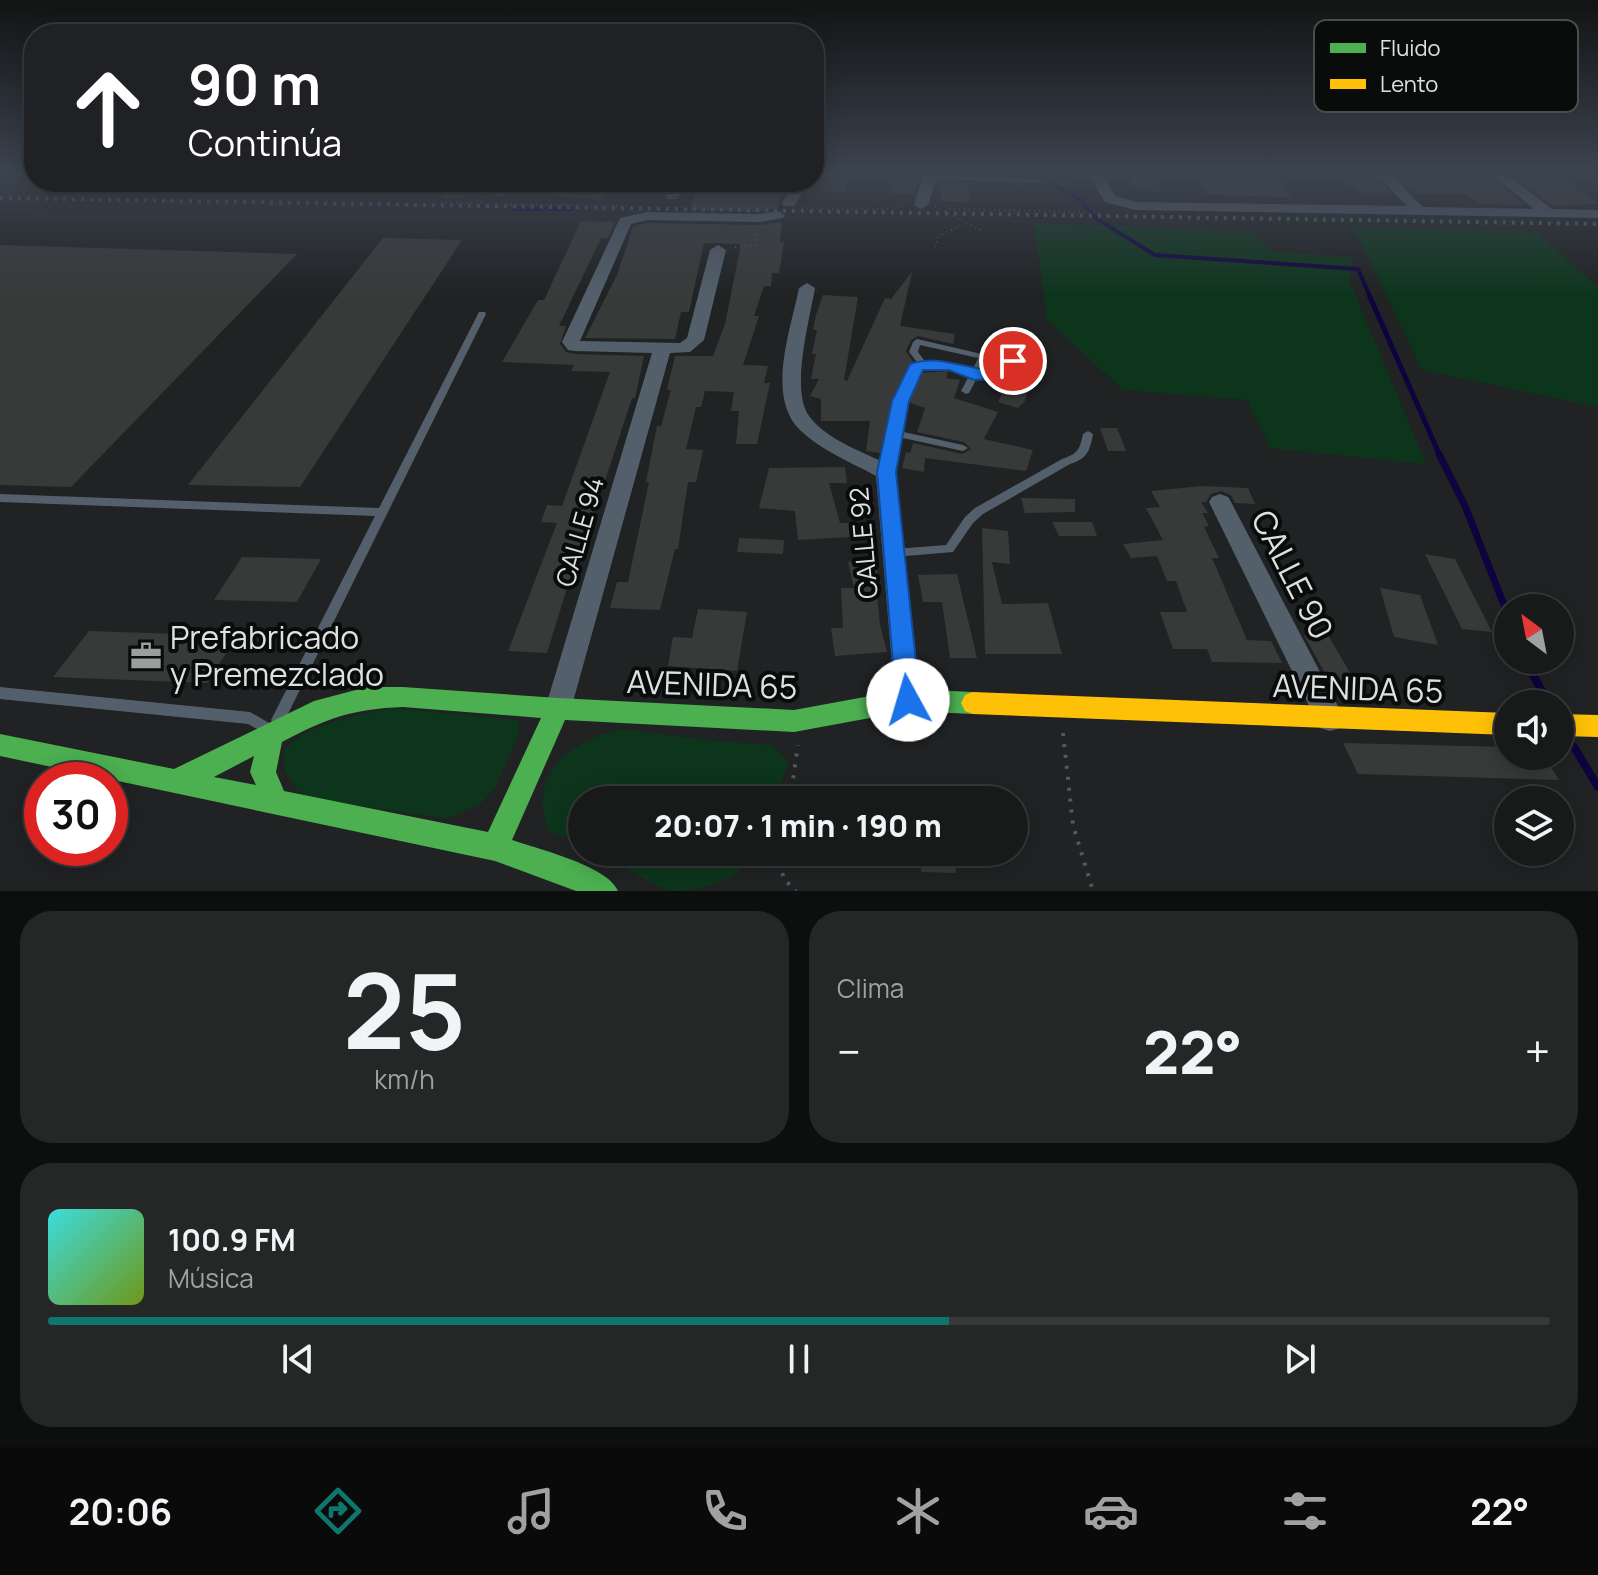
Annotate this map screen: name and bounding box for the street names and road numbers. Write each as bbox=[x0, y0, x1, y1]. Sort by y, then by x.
street label: CALLE 94 bbox=[546, 473, 612, 591]
street label: CALLE 92 bbox=[840, 486, 886, 600]
street label: CALLE 90 bbox=[1242, 503, 1344, 647]
street label: AVENIDA 65 bbox=[626, 659, 798, 709]
street label: AVENIDA 65 bbox=[1272, 663, 1444, 713]

